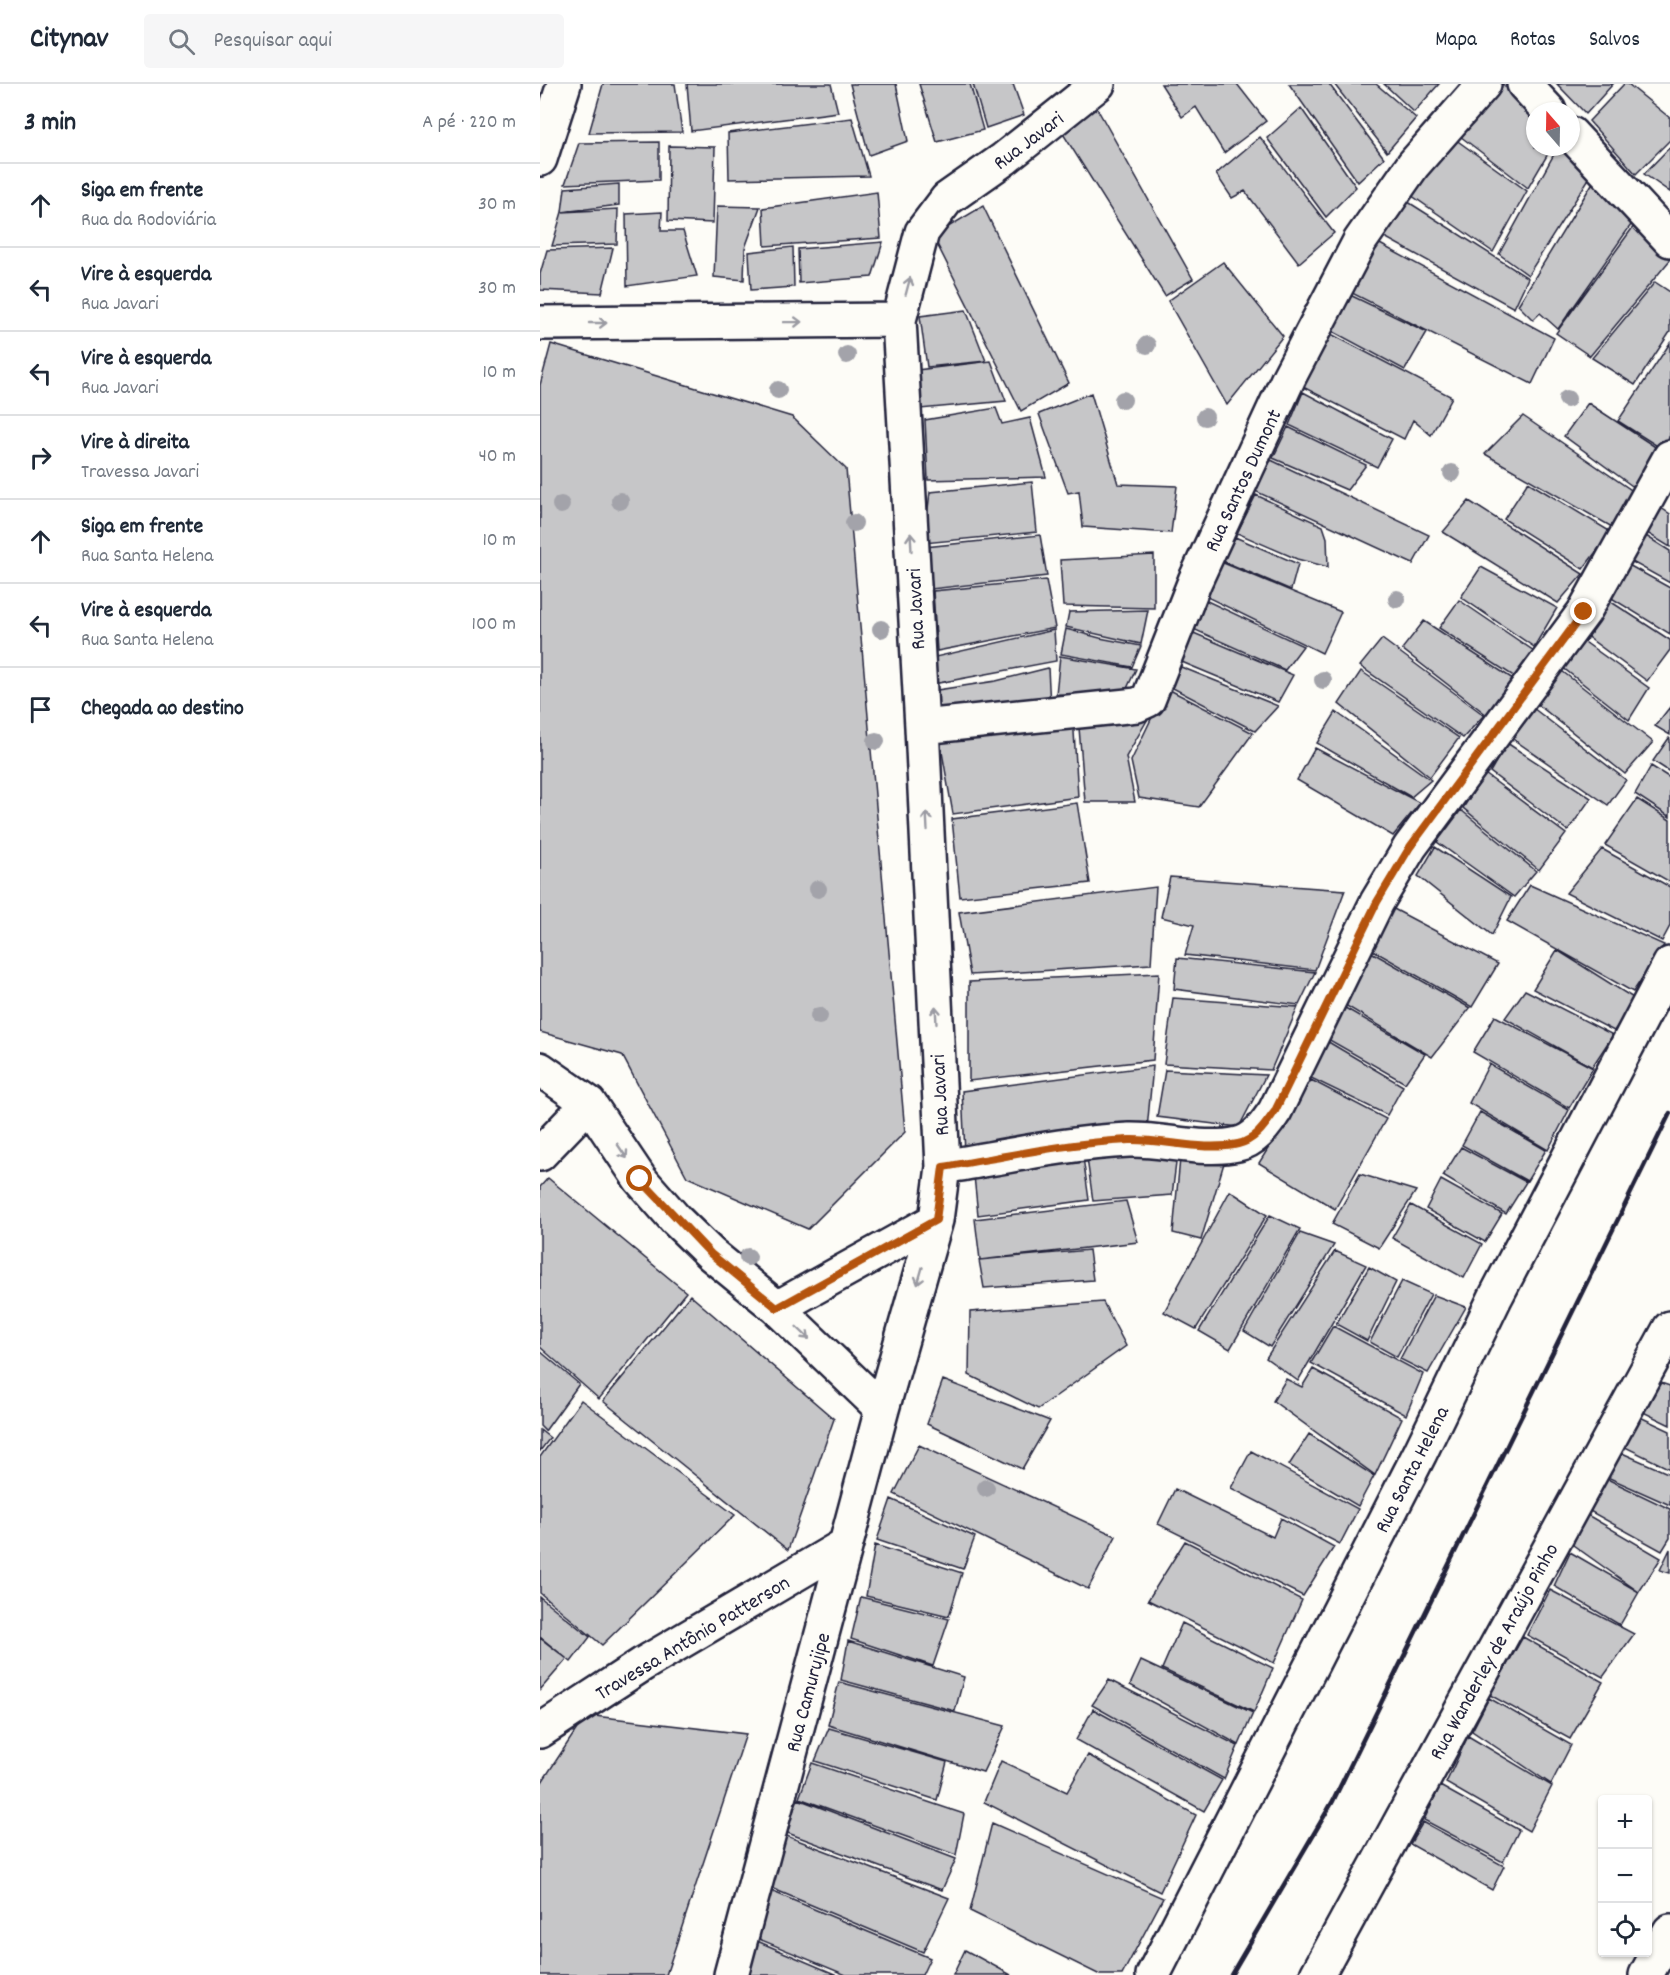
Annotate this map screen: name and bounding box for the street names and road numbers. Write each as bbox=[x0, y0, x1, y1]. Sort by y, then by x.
street label: Rua Javari bbox=[988, 106, 1072, 179]
street label: Rua Santos Dumont bbox=[1198, 405, 1291, 558]
street label: Rua Javari bbox=[901, 567, 935, 650]
street label: Rua Javari bbox=[925, 1053, 959, 1136]
street label: Rua Santa Helena bbox=[1369, 1401, 1459, 1539]
street label: Rua Wanderley de Araújo Pinho bbox=[1423, 1539, 1568, 1766]
street label: Travessa Antônio Patterson bbox=[591, 1570, 796, 1710]
street label: Rua Camurujipe bbox=[780, 1630, 840, 1756]

